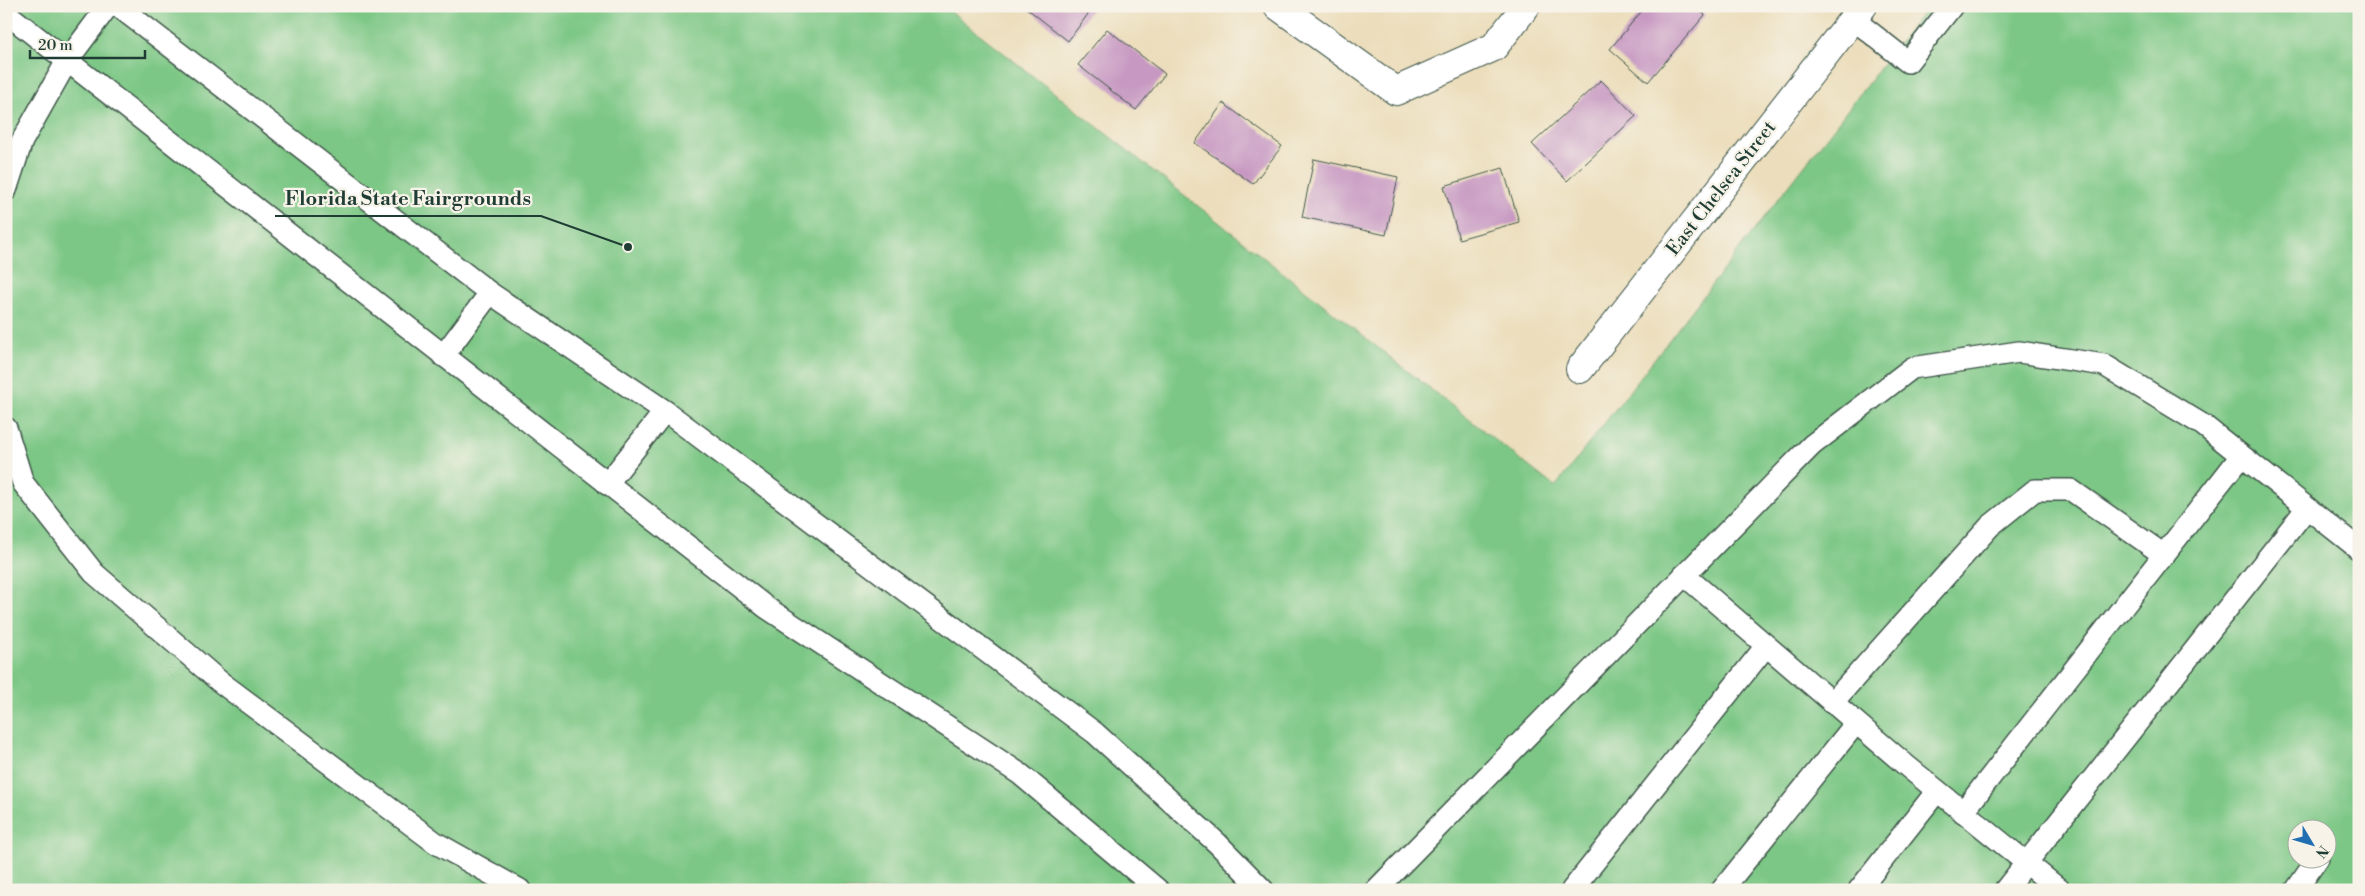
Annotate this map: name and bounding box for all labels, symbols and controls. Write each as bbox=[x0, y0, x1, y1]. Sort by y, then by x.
scale bar bbox=[30, 28, 145, 60]
text: 20 m bbox=[38, 36, 73, 55]
street label: East Chelsea Street bbox=[1661, 116, 1781, 260]
callout: Florida State Fairgrounds bbox=[275, 181, 541, 216]
text: Florida State Fairgrounds bbox=[285, 187, 531, 212]
north arrow bbox=[2288, 818, 2338, 868]
text: N bbox=[2311, 841, 2332, 861]

